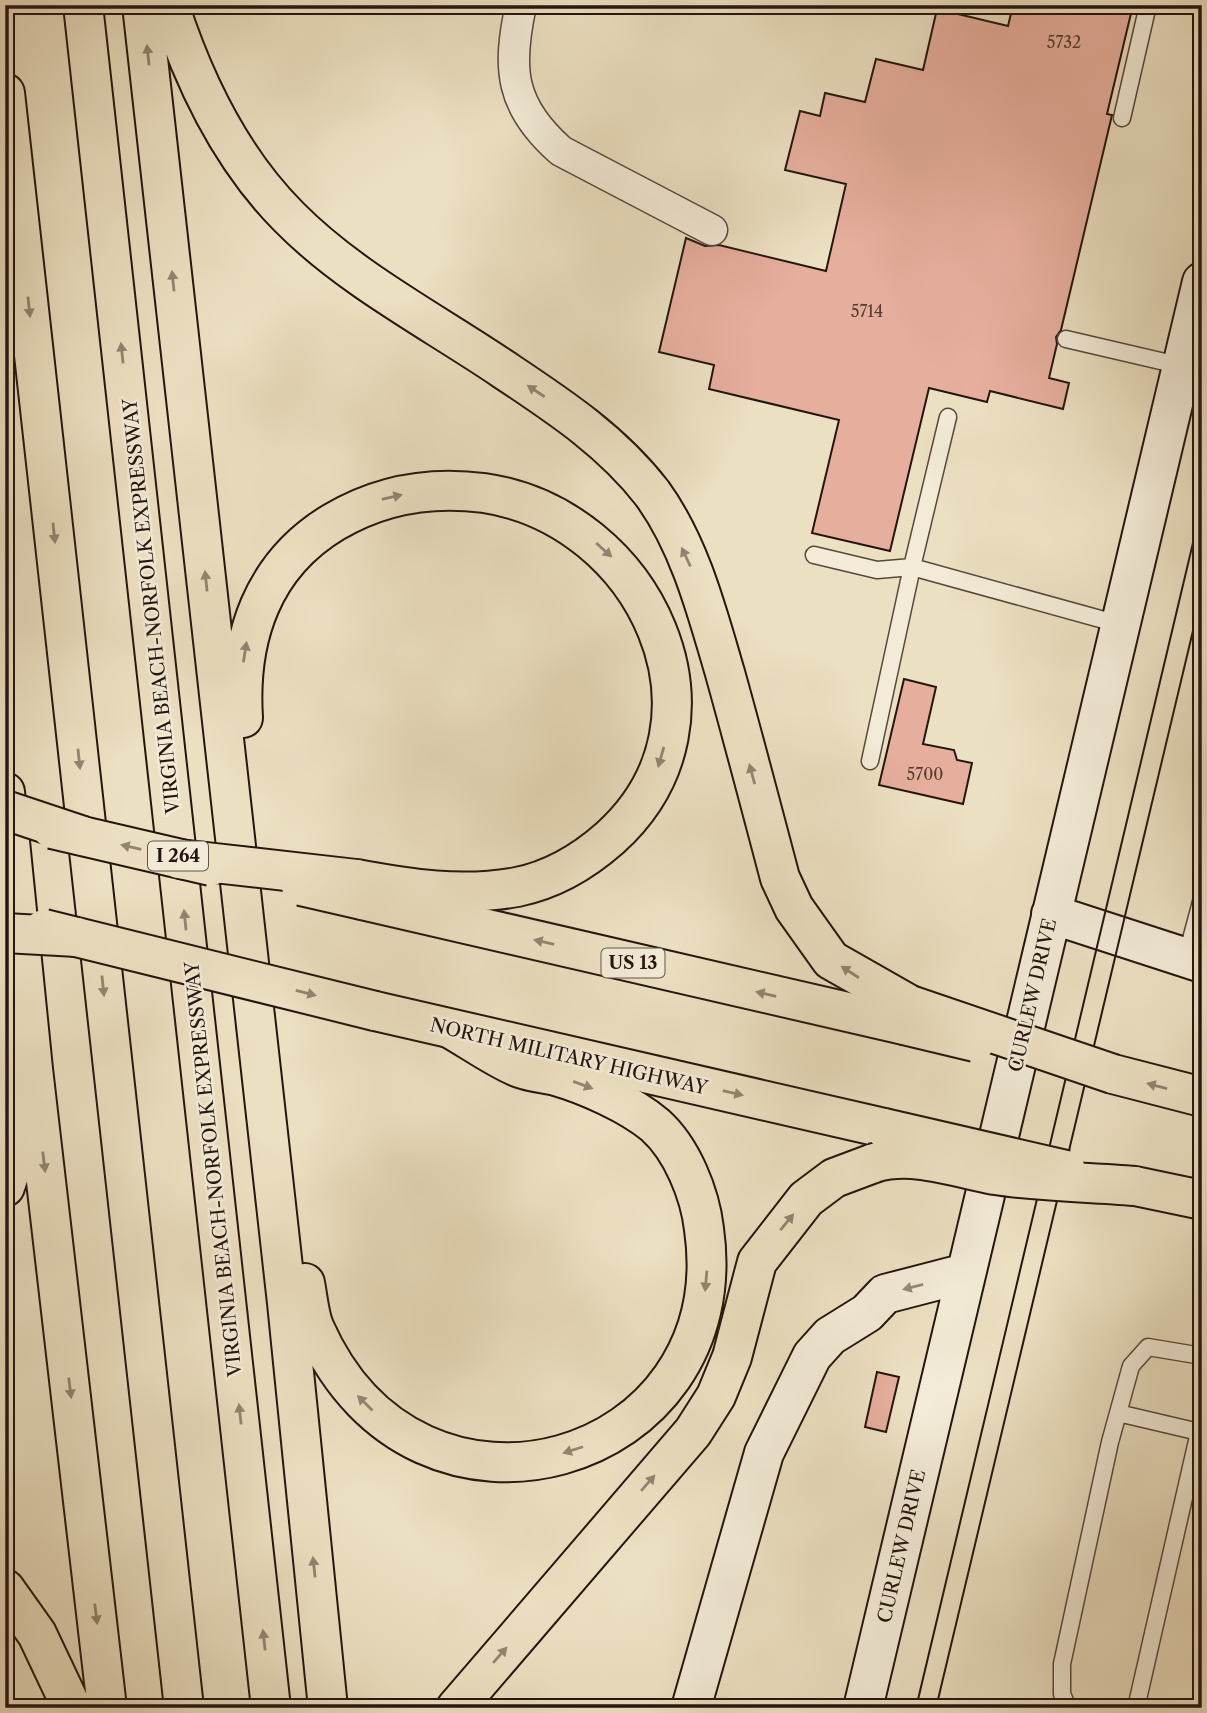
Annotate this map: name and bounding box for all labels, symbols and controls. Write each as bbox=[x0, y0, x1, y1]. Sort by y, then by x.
house number: 5732 bbox=[1047, 32, 1081, 52]
one-way arrow bbox=[142, 44, 153, 66]
one-way arrow bbox=[167, 270, 178, 292]
one-way arrow bbox=[23, 296, 34, 318]
house number: 5714 bbox=[851, 301, 883, 321]
one-way arrow bbox=[117, 341, 128, 363]
one-way arrow bbox=[527, 384, 545, 398]
street label: VIRGINIA BEACH-NORFOLK EXPRESSWAY bbox=[118, 396, 185, 816]
one-way arrow bbox=[382, 491, 404, 502]
one-way arrow bbox=[48, 522, 59, 544]
one-way arrow bbox=[595, 542, 613, 558]
one-way arrow bbox=[680, 547, 692, 567]
one-way arrow bbox=[200, 569, 211, 591]
one-way arrow bbox=[240, 641, 251, 663]
one-way arrow bbox=[656, 747, 666, 768]
one-way arrow bbox=[73, 749, 84, 771]
one-way arrow bbox=[746, 763, 757, 785]
house number: 5700 bbox=[907, 764, 943, 784]
one-way arrow bbox=[120, 842, 142, 853]
road number: I 264 bbox=[148, 842, 208, 870]
one-way arrow bbox=[179, 908, 190, 930]
street label: CURLEW DRIVE bbox=[1004, 916, 1061, 1074]
one-way arrow bbox=[533, 937, 555, 948]
road number: US 13 bbox=[602, 948, 664, 978]
street label: VIRGINIA BEACH-NORFOLK EXPRESSWAY bbox=[180, 959, 247, 1379]
one-way arrow bbox=[840, 966, 860, 979]
one-way arrow bbox=[98, 975, 109, 997]
one-way arrow bbox=[295, 988, 317, 999]
one-way arrow bbox=[754, 988, 776, 999]
street label: NORTH MILITARY HIGHWAY bbox=[428, 1013, 710, 1100]
one-way arrow bbox=[572, 1080, 593, 1091]
one-way arrow bbox=[1146, 1080, 1168, 1091]
one-way arrow bbox=[722, 1088, 744, 1099]
one-way arrow bbox=[39, 1151, 50, 1173]
one-way arrow bbox=[779, 1213, 794, 1231]
one-way arrow bbox=[700, 1270, 711, 1292]
one-way arrow bbox=[902, 1282, 924, 1293]
one-way arrow bbox=[65, 1377, 76, 1399]
one-way arrow bbox=[357, 1394, 374, 1411]
one-way arrow bbox=[235, 1402, 246, 1424]
one-way arrow bbox=[563, 1446, 584, 1456]
street label: CURLEW DRIVE bbox=[873, 1467, 930, 1625]
one-way arrow bbox=[640, 1475, 655, 1492]
one-way arrow bbox=[308, 1555, 319, 1577]
one-way arrow bbox=[90, 1603, 101, 1625]
one-way arrow bbox=[258, 1629, 269, 1651]
one-way arrow bbox=[492, 1647, 507, 1664]

